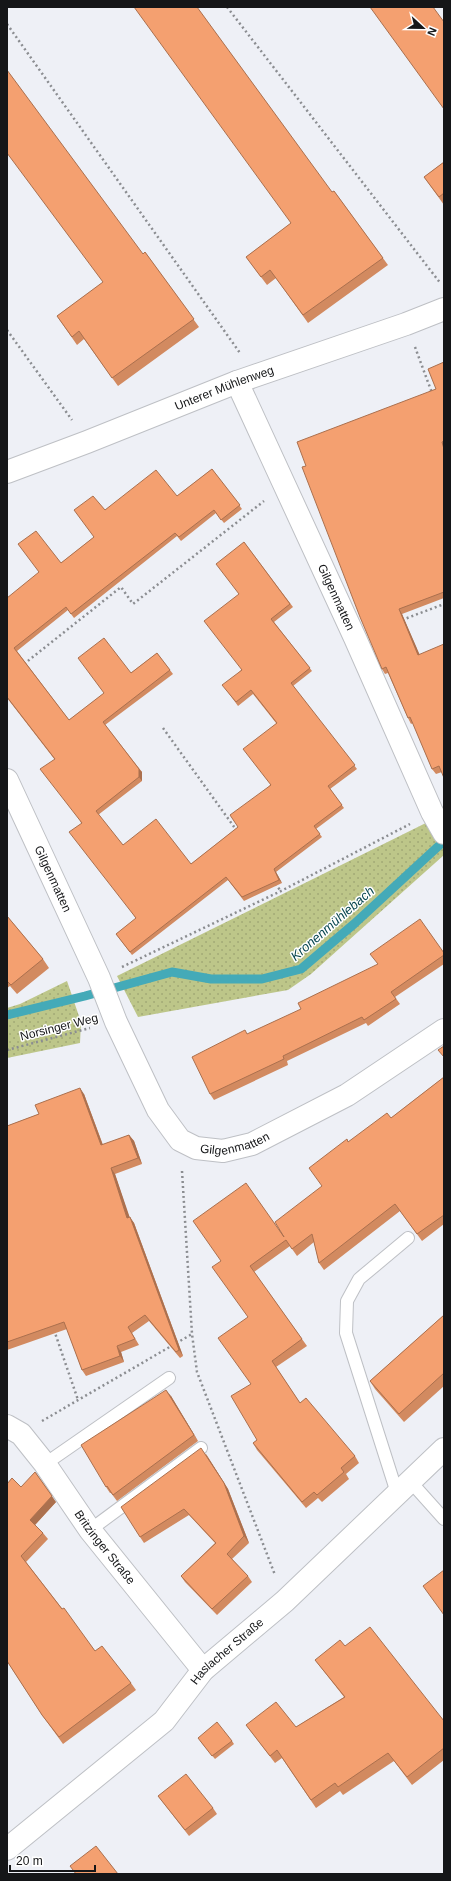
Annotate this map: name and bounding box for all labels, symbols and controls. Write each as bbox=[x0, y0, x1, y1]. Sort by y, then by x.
north arrow bbox=[403, 8, 443, 48]
text: N bbox=[425, 26, 439, 38]
street label: Unterer Mühlenweg bbox=[173, 363, 276, 413]
street label: Gilgenmatten bbox=[315, 562, 358, 633]
street label: Gilgenmatten bbox=[32, 843, 74, 914]
water label: Kronenmühlebach bbox=[288, 883, 377, 964]
street label: Norsinger Weg bbox=[19, 1011, 99, 1043]
street label: Gilgenmatten bbox=[199, 1129, 272, 1158]
street label: Britzinger Straße bbox=[72, 1507, 138, 1587]
street label: Haslacher Straße bbox=[187, 1615, 267, 1687]
scale bar bbox=[10, 1847, 95, 1873]
text: 20 m bbox=[16, 1854, 43, 1868]

